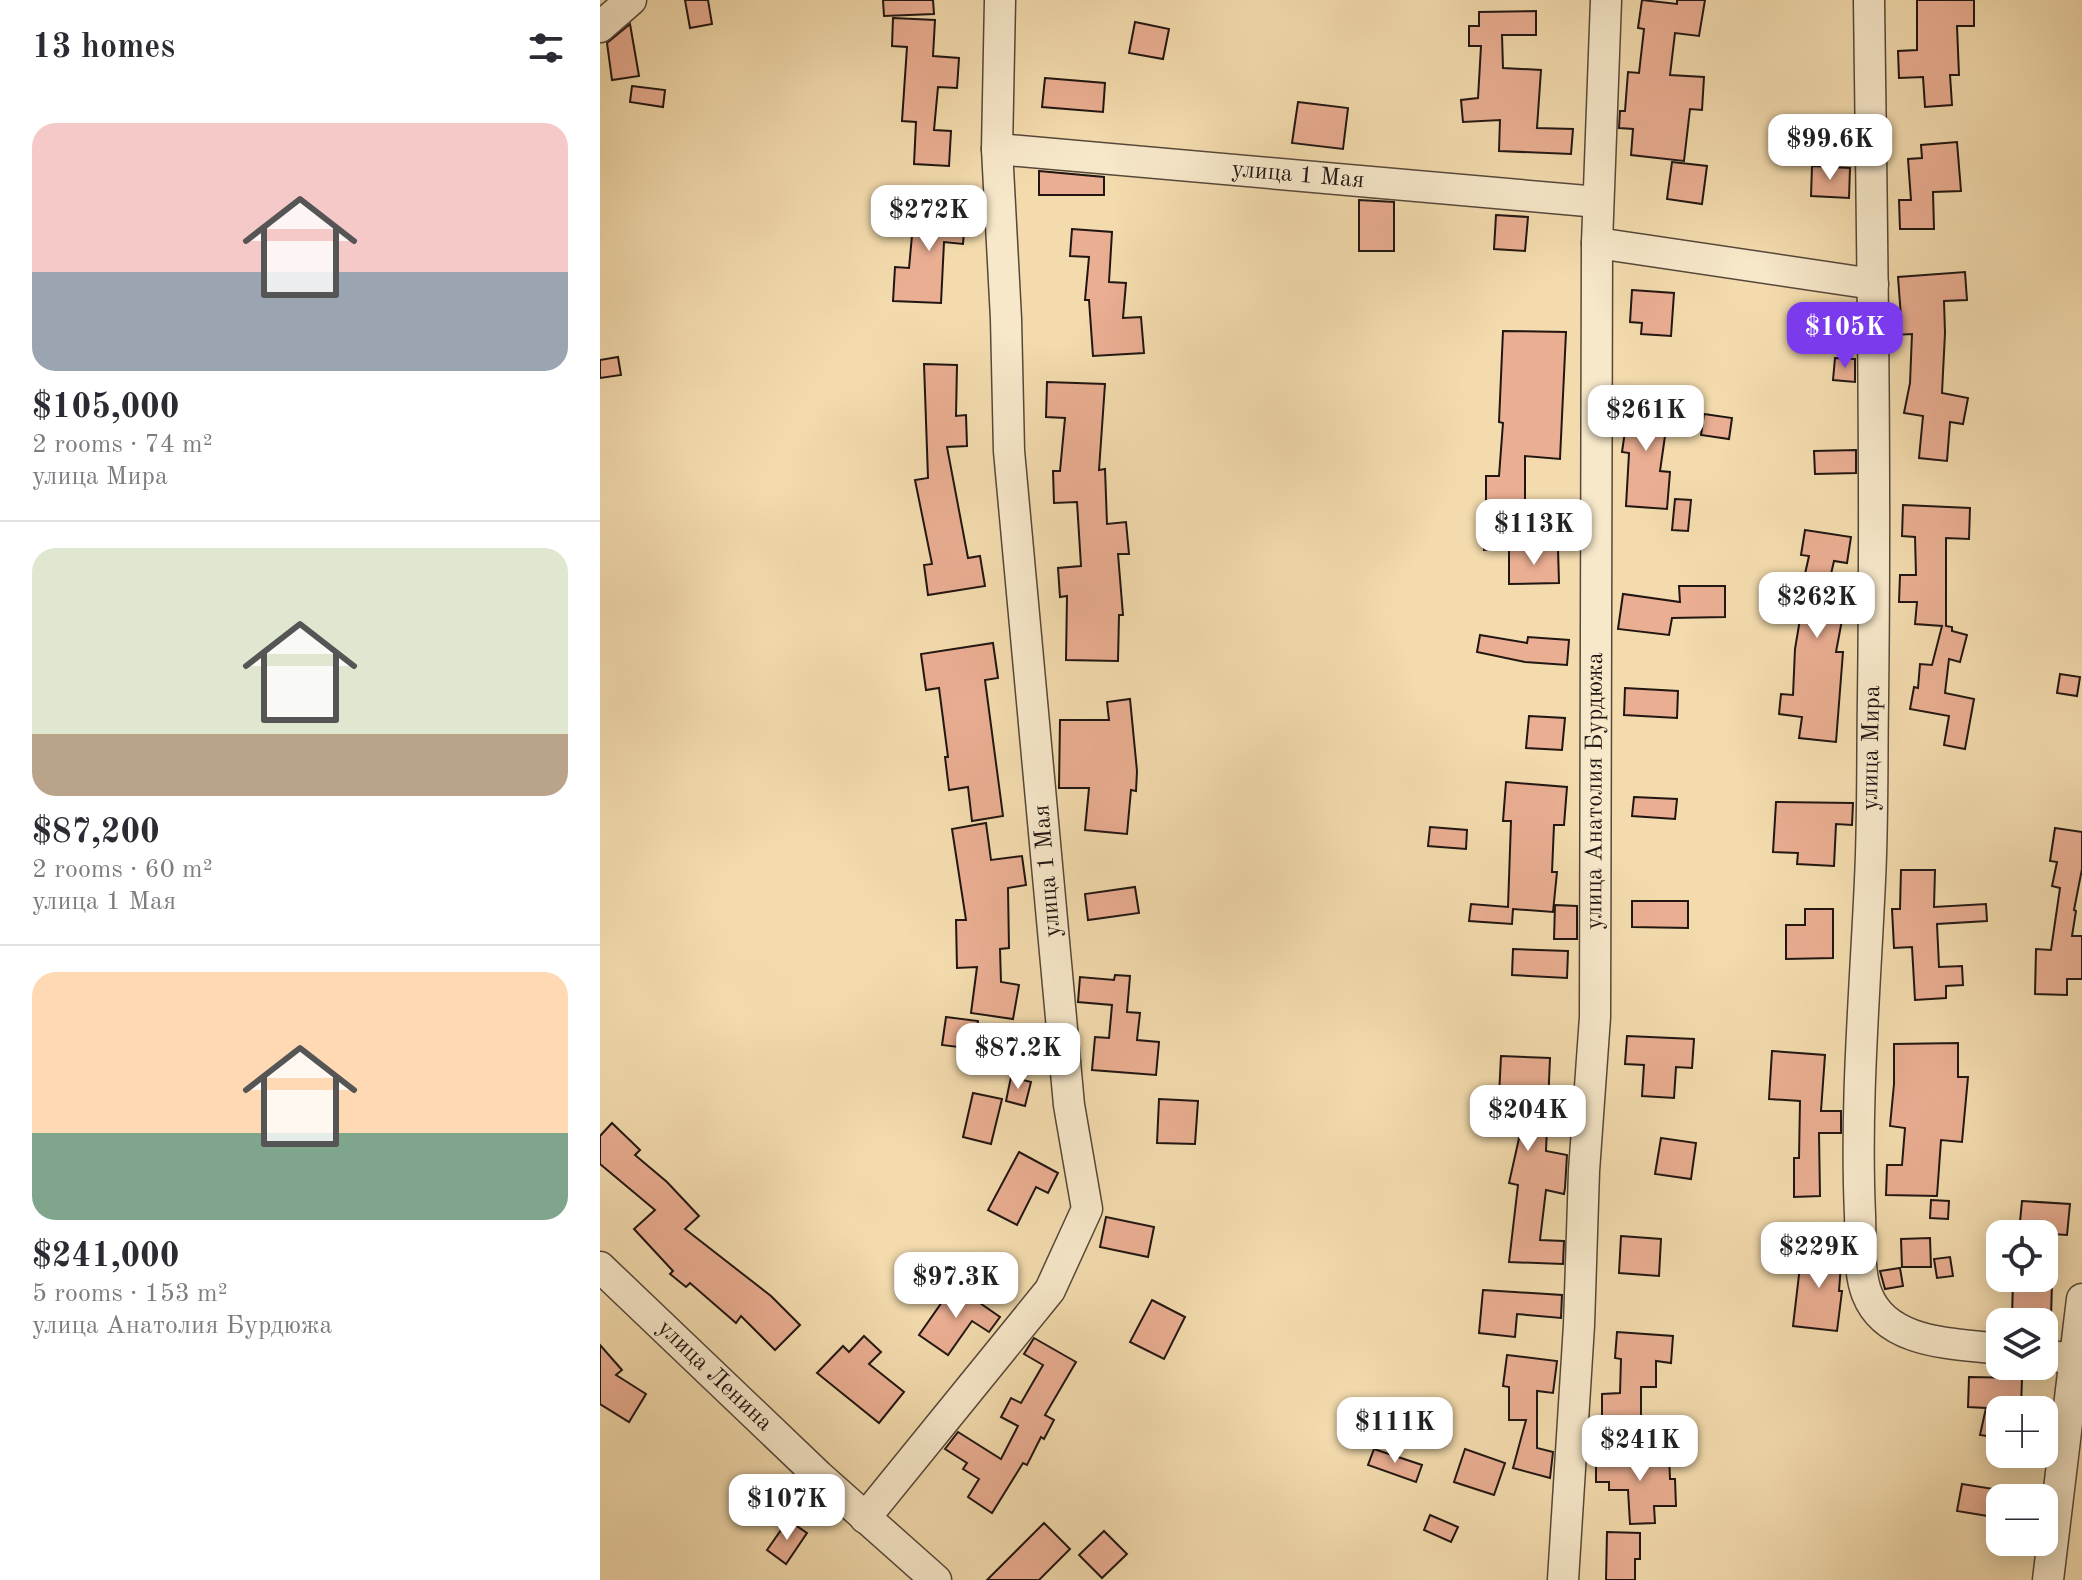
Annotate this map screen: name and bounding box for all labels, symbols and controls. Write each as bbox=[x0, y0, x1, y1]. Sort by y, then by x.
icon: filters bbox=[524, 26, 568, 70]
text: 13 homes bbox=[32, 31, 175, 65]
pin: $99.6K bbox=[1765, 114, 1895, 182]
text: $99.6K bbox=[1786, 127, 1874, 153]
street label: улица 1 Мая bbox=[1230, 158, 1365, 193]
icon: home bbox=[228, 175, 372, 319]
pin: $272K bbox=[873, 185, 985, 253]
text: $272K bbox=[889, 198, 969, 224]
pin: $105K bbox=[1789, 302, 1901, 370]
text: $105K bbox=[1805, 315, 1885, 341]
pin: $261K bbox=[1590, 385, 1702, 453]
text: $105,000 bbox=[32, 391, 180, 425]
text: $261K bbox=[1606, 398, 1686, 424]
text: 2 rooms · 74 m² bbox=[32, 432, 213, 458]
text: улица Мира bbox=[32, 464, 168, 490]
pin: $113K bbox=[1478, 499, 1590, 567]
text: $113K bbox=[1494, 512, 1574, 538]
pin: $262K bbox=[1761, 572, 1873, 640]
text: $262K bbox=[1777, 585, 1857, 611]
icon: home bbox=[228, 600, 372, 744]
street label: улица Анатолия Бурдюжа bbox=[1583, 652, 1608, 930]
street label: улица Мира bbox=[1859, 685, 1885, 811]
street label: улица 1 Мая bbox=[1030, 804, 1066, 938]
text: $87,200 bbox=[32, 816, 160, 850]
text: 2 rooms · 60 m² bbox=[32, 857, 213, 883]
text: улица 1 Мая bbox=[32, 889, 176, 915]
pin: $87.2K bbox=[953, 1023, 1083, 1091]
icon: home bbox=[228, 1024, 372, 1168]
text: $87.2K bbox=[974, 1036, 1062, 1062]
pin: $204K bbox=[1472, 1085, 1584, 1153]
text: $204K bbox=[1488, 1098, 1568, 1124]
map controls bbox=[1986, 1220, 2058, 1556]
button: locate bbox=[1986, 1220, 2058, 1292]
pin: $229K bbox=[1763, 1222, 1875, 1290]
text: $229K bbox=[1779, 1235, 1859, 1261]
text: $241,000 bbox=[32, 1240, 180, 1274]
pin: $97.3K bbox=[891, 1252, 1021, 1320]
text: $97.3K bbox=[912, 1265, 1000, 1291]
text: 5 rooms · 153 m² bbox=[32, 1281, 228, 1307]
button: layers bbox=[1986, 1308, 2058, 1380]
text: улица Анатолия Бурдюжа bbox=[32, 1313, 332, 1339]
street label: улица Ленина bbox=[652, 1316, 777, 1436]
button: + bbox=[1986, 1396, 2058, 1468]
pin: $111K bbox=[1339, 1397, 1451, 1465]
text: $111K bbox=[1355, 1410, 1435, 1436]
pin: $241K bbox=[1584, 1415, 1696, 1483]
text: $241K bbox=[1600, 1428, 1680, 1454]
pin: $107K bbox=[731, 1474, 843, 1542]
button: − bbox=[1986, 1484, 2058, 1556]
text: $107K bbox=[747, 1487, 827, 1513]

